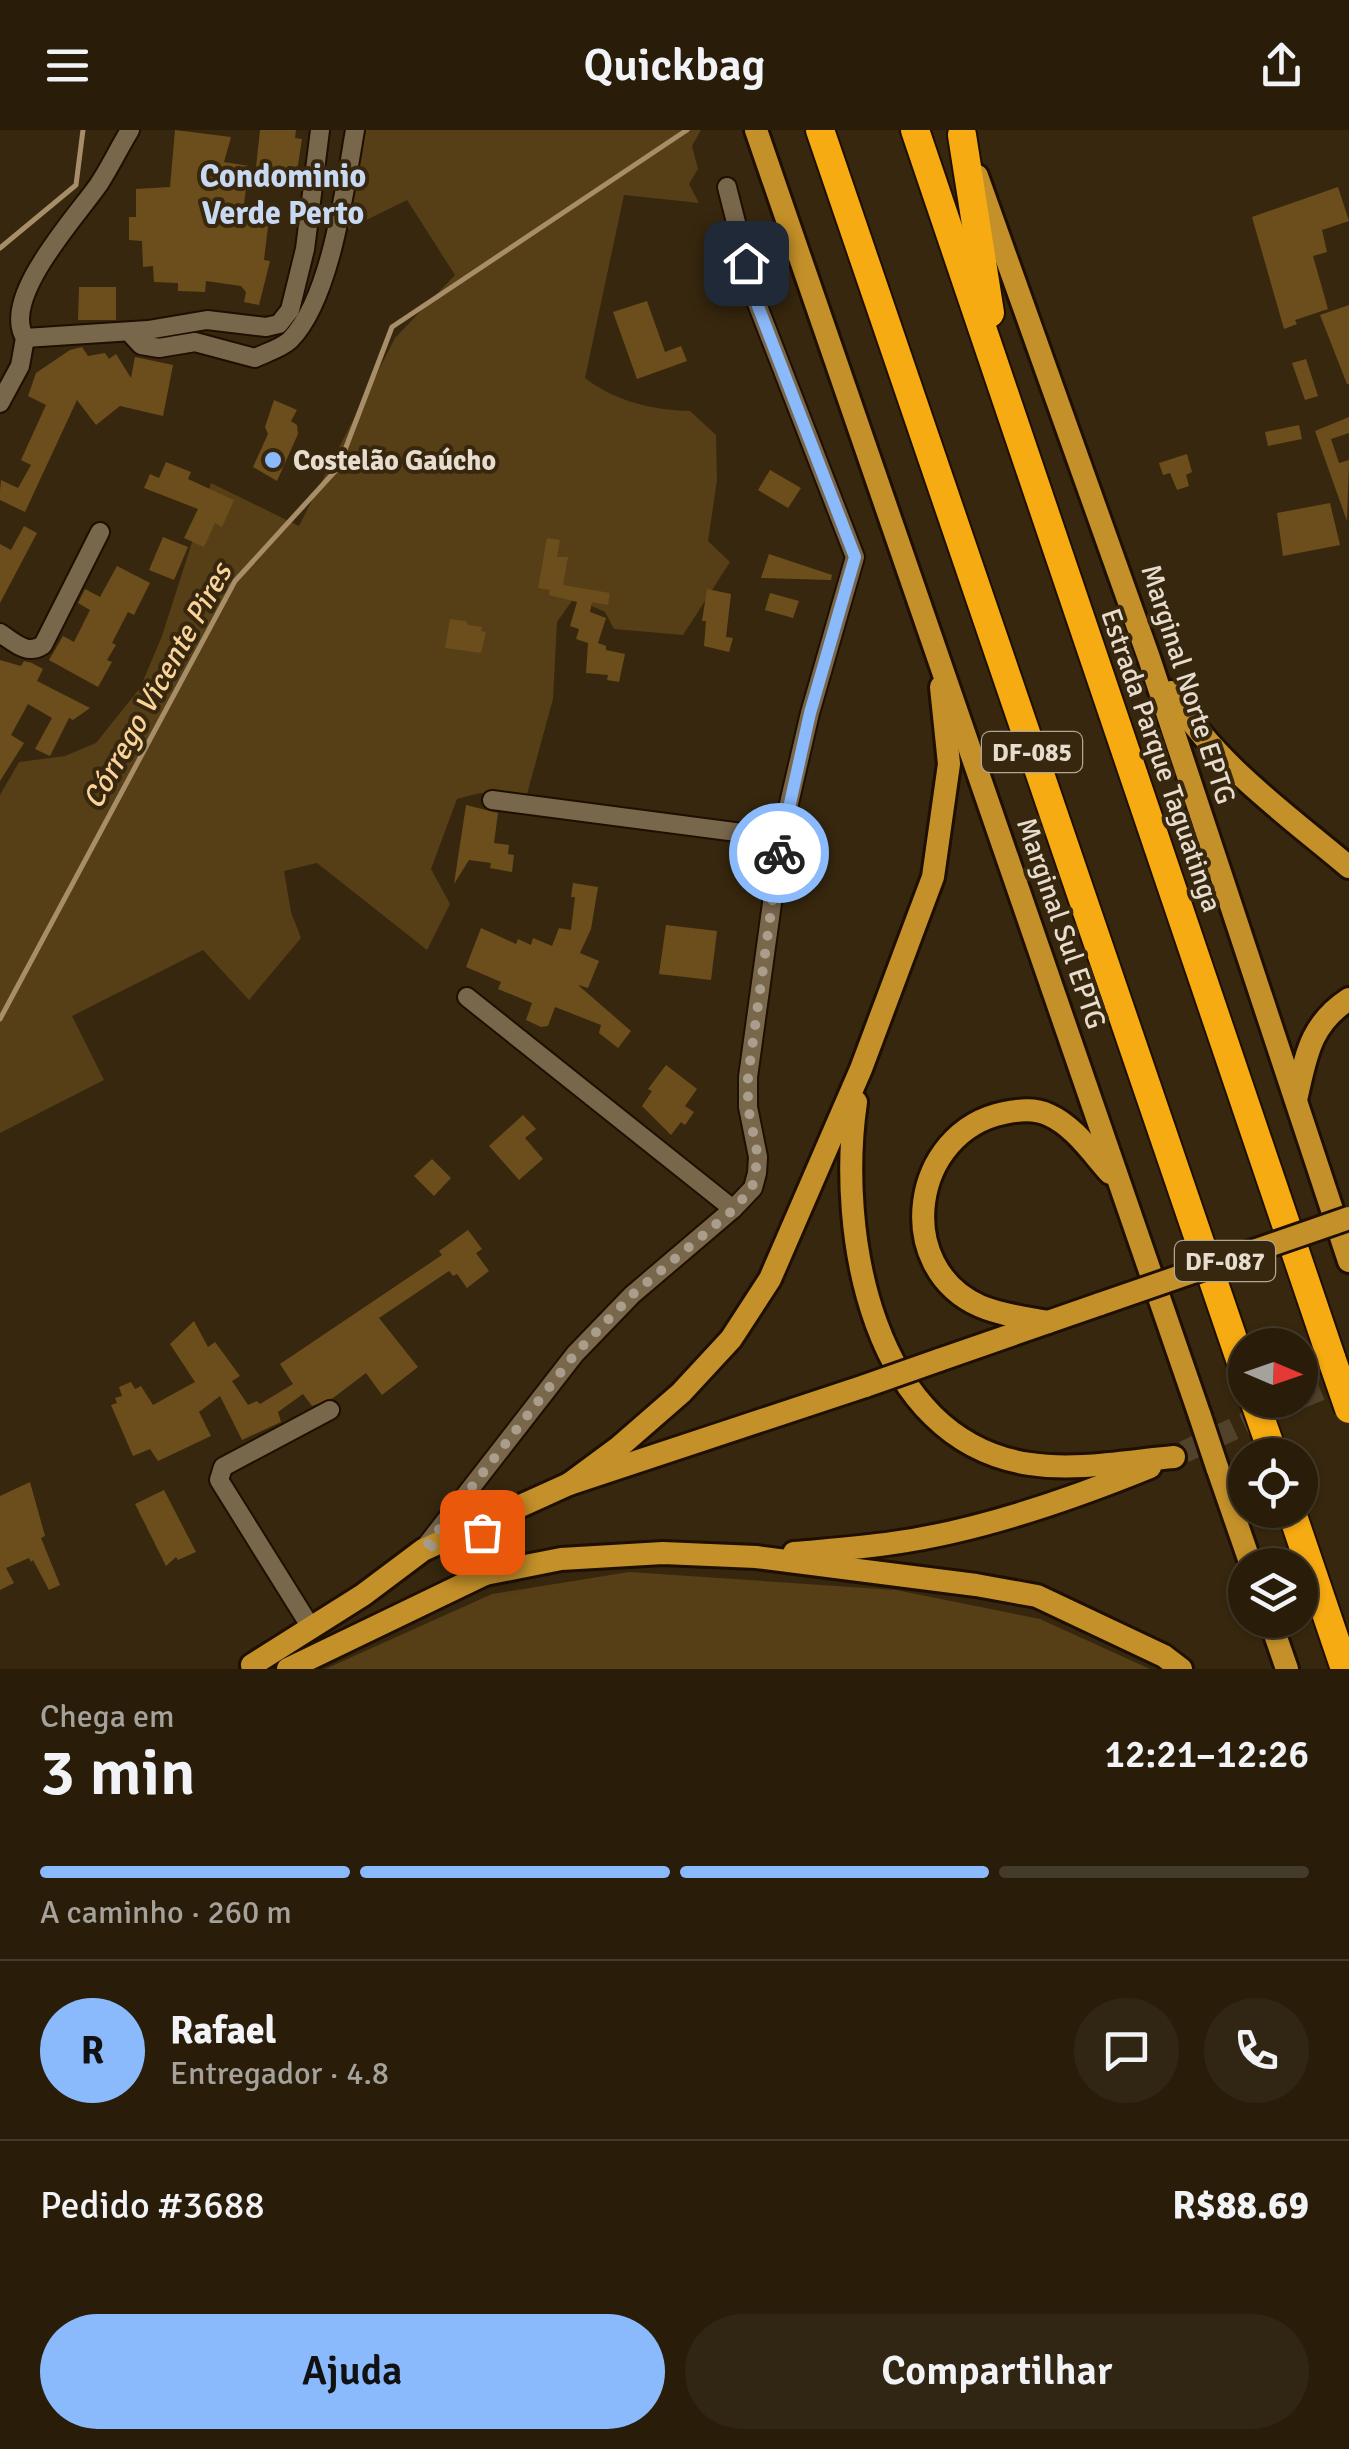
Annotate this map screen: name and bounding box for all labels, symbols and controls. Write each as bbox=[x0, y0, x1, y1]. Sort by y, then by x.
icon: menu bbox=[40, 38, 95, 93]
text: Quickbag bbox=[583, 38, 766, 93]
icon: share bbox=[1254, 38, 1309, 93]
district label: Condominio Verde Perto bbox=[200, 157, 366, 233]
pin bbox=[704, 221, 789, 306]
icon: home bbox=[719, 236, 774, 291]
place label: Costelão Gaúcho bbox=[293, 444, 496, 478]
marker: Costelão Gaúcho bbox=[262, 449, 284, 471]
water label: Córrego Vicente Pires bbox=[75, 555, 242, 815]
street label: Marginal Norte EPTG bbox=[1133, 560, 1243, 808]
street label: Estrada Parque Taguatinga bbox=[1093, 604, 1229, 917]
road number: DF-085 bbox=[982, 732, 1082, 772]
courier bbox=[729, 803, 829, 903]
street label: Marginal Sul EPTG bbox=[1009, 813, 1113, 1033]
icon: bike bbox=[752, 826, 807, 881]
road number: DF-087 bbox=[1175, 1241, 1275, 1281]
north arrow bbox=[1228, 1328, 1318, 1418]
map controls bbox=[1228, 1328, 1318, 1638]
button: locate bbox=[1228, 1438, 1318, 1528]
pin bbox=[440, 1490, 525, 1575]
icon: bag bbox=[455, 1505, 510, 1560]
button: layers bbox=[1228, 1548, 1318, 1638]
text: Chega em bbox=[40, 1697, 174, 1736]
text: 12:21–12:26 bbox=[1104, 1731, 1309, 1778]
text: 3 min bbox=[40, 1733, 196, 1813]
text: A caminho · 260 m bbox=[40, 1893, 292, 1932]
button: chat bbox=[1074, 1998, 1179, 2103]
button: phone bbox=[1204, 1998, 1309, 2103]
text: Rafael bbox=[170, 2007, 276, 2054]
text: R bbox=[81, 2027, 104, 2074]
text: Entregador · 4.8 bbox=[170, 2054, 389, 2093]
text: Pedido #3688 bbox=[40, 2182, 265, 2229]
text: R$88.69 bbox=[1172, 2182, 1309, 2229]
button: Ajuda bbox=[40, 2314, 665, 2429]
button: Compartilhar bbox=[685, 2314, 1309, 2429]

